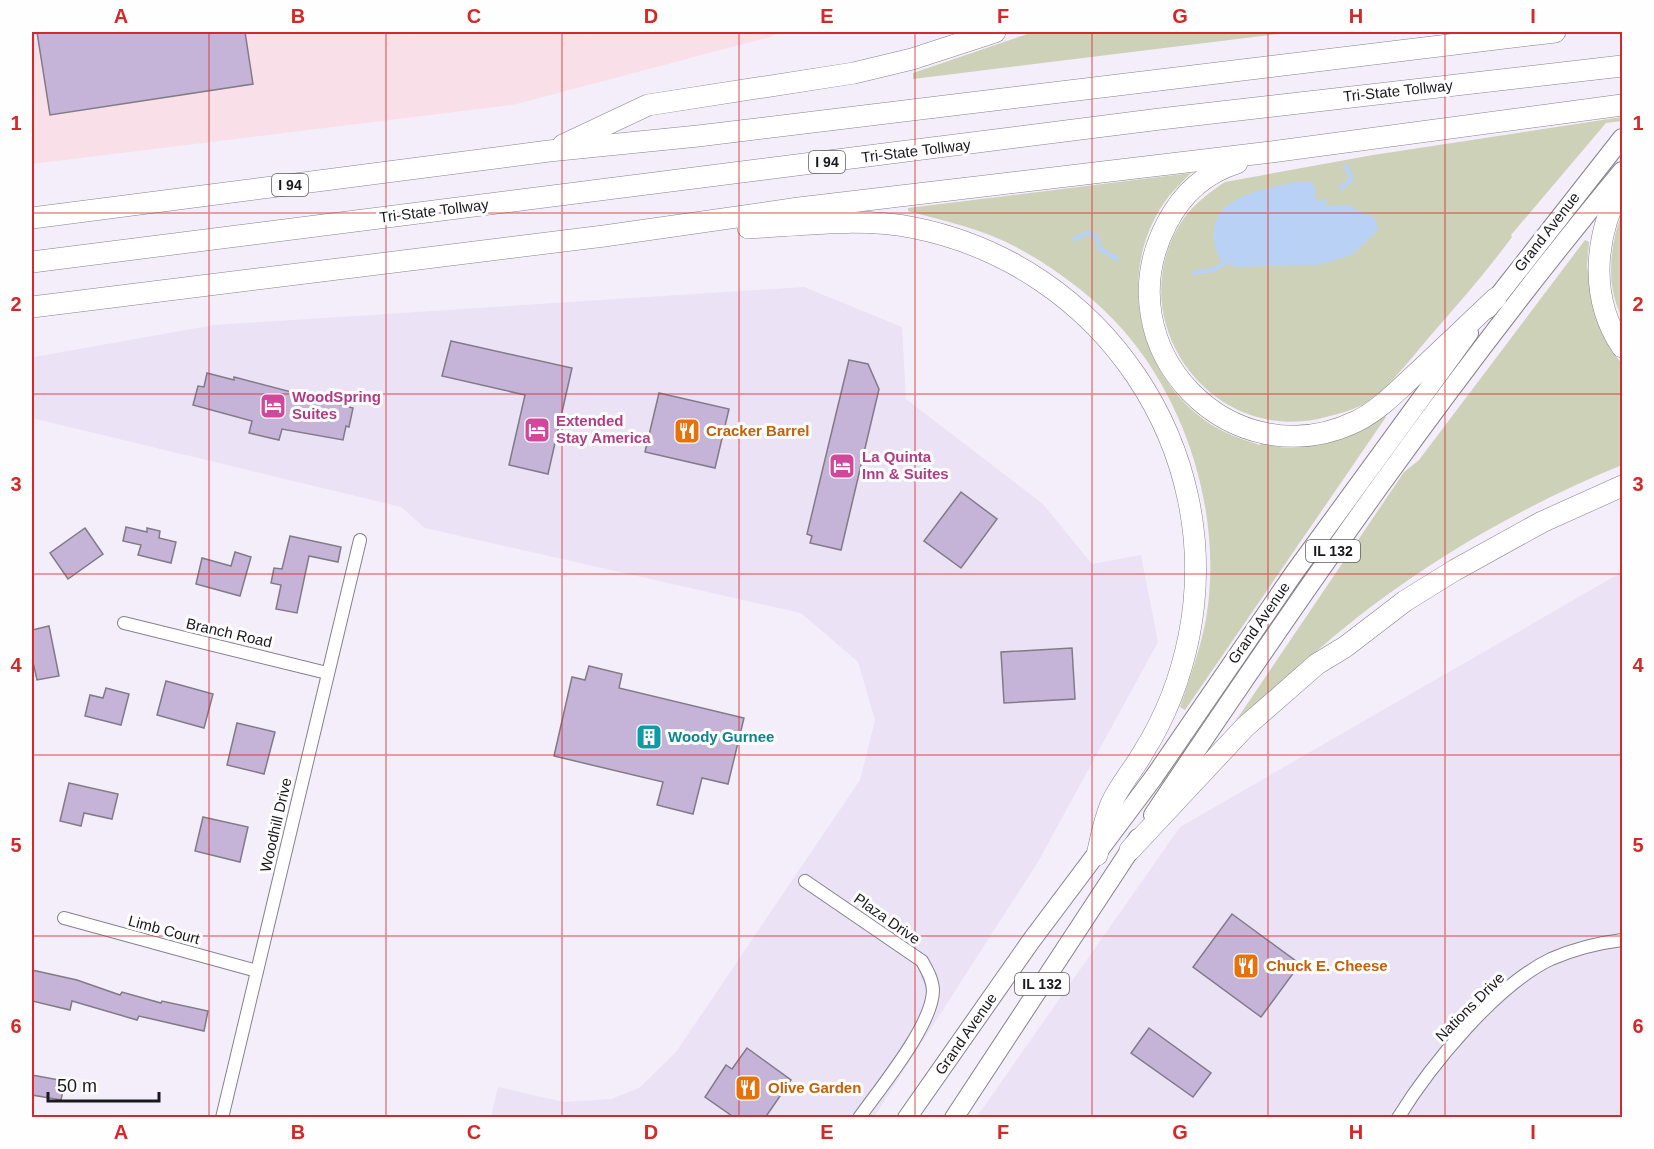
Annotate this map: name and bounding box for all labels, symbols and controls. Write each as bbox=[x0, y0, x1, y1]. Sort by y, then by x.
text: A bbox=[114, 5, 128, 27]
text: B bbox=[291, 5, 305, 27]
text: C bbox=[467, 5, 481, 27]
text: D bbox=[644, 5, 658, 27]
text: E bbox=[820, 5, 834, 27]
text: F bbox=[997, 5, 1009, 27]
text: G bbox=[1172, 5, 1188, 27]
text: H bbox=[1349, 5, 1363, 27]
text: I bbox=[1530, 5, 1536, 27]
street label: Tri-State Tollway bbox=[1342, 76, 1454, 105]
text: 1 bbox=[10, 112, 22, 134]
text: 1 bbox=[1632, 112, 1644, 134]
street label: Tri-State Tollway bbox=[860, 135, 972, 166]
road number: I 94 bbox=[809, 151, 845, 173]
road number: I 94 bbox=[272, 174, 308, 196]
street label: Grand Avenue bbox=[1510, 189, 1583, 275]
street label: Tri-State Tollway bbox=[378, 195, 490, 226]
text: 2 bbox=[10, 293, 22, 315]
text: 2 bbox=[1632, 293, 1644, 315]
place label: WoodSpring Suites bbox=[292, 388, 381, 422]
hotel icon: WoodSpring Suites bbox=[258, 391, 288, 421]
place label: Extended Stay America bbox=[556, 412, 651, 446]
hotel icon: Extended Stay America bbox=[522, 415, 552, 445]
restaurant icon: Cracker Barrel bbox=[672, 416, 702, 446]
place label: Cracker Barrel bbox=[706, 422, 809, 439]
place label: La Quinta Inn & Suites bbox=[862, 448, 949, 482]
hotel icon: La Quinta Inn & Suites bbox=[827, 451, 857, 481]
text: 3 bbox=[10, 473, 22, 495]
text: 3 bbox=[1632, 473, 1644, 495]
road number: IL 132 bbox=[1306, 540, 1360, 562]
street label: Grand Avenue bbox=[1224, 579, 1293, 667]
street label: Branch Road bbox=[185, 614, 274, 651]
text: 4 bbox=[10, 654, 22, 676]
text: 4 bbox=[1632, 654, 1644, 676]
building icon: Woody Gurnee bbox=[634, 722, 664, 752]
place label: Woody Gurnee bbox=[668, 728, 774, 745]
street label: Woodhill Drive bbox=[256, 776, 295, 874]
text: 5 bbox=[10, 834, 22, 856]
text: 5 bbox=[1632, 834, 1644, 856]
street label: Plaza Drive bbox=[851, 890, 924, 948]
street label: Limb Court bbox=[126, 912, 203, 947]
restaurant icon: Chuck E. Cheese bbox=[1231, 951, 1261, 981]
place label: Chuck E. Cheese bbox=[1266, 957, 1388, 974]
street label: Nations Drive bbox=[1432, 969, 1507, 1044]
road number: IL 132 bbox=[1015, 973, 1069, 995]
street label: Grand Avenue bbox=[931, 990, 1000, 1078]
text: 6 bbox=[10, 1015, 22, 1037]
text: 6 bbox=[1632, 1015, 1644, 1037]
scale bar bbox=[48, 1065, 159, 1103]
restaurant icon: Olive Garden bbox=[733, 1073, 763, 1103]
text: 50 m bbox=[57, 1076, 97, 1096]
place label: Olive Garden bbox=[768, 1079, 861, 1096]
text: A bbox=[114, 1121, 128, 1143]
text: B bbox=[291, 1121, 305, 1143]
text: C bbox=[467, 1121, 481, 1143]
text: D bbox=[644, 1121, 658, 1143]
text: E bbox=[820, 1121, 834, 1143]
text: F bbox=[997, 1121, 1009, 1143]
text: G bbox=[1172, 1121, 1188, 1143]
text: H bbox=[1349, 1121, 1363, 1143]
text: I bbox=[1530, 1121, 1536, 1143]

